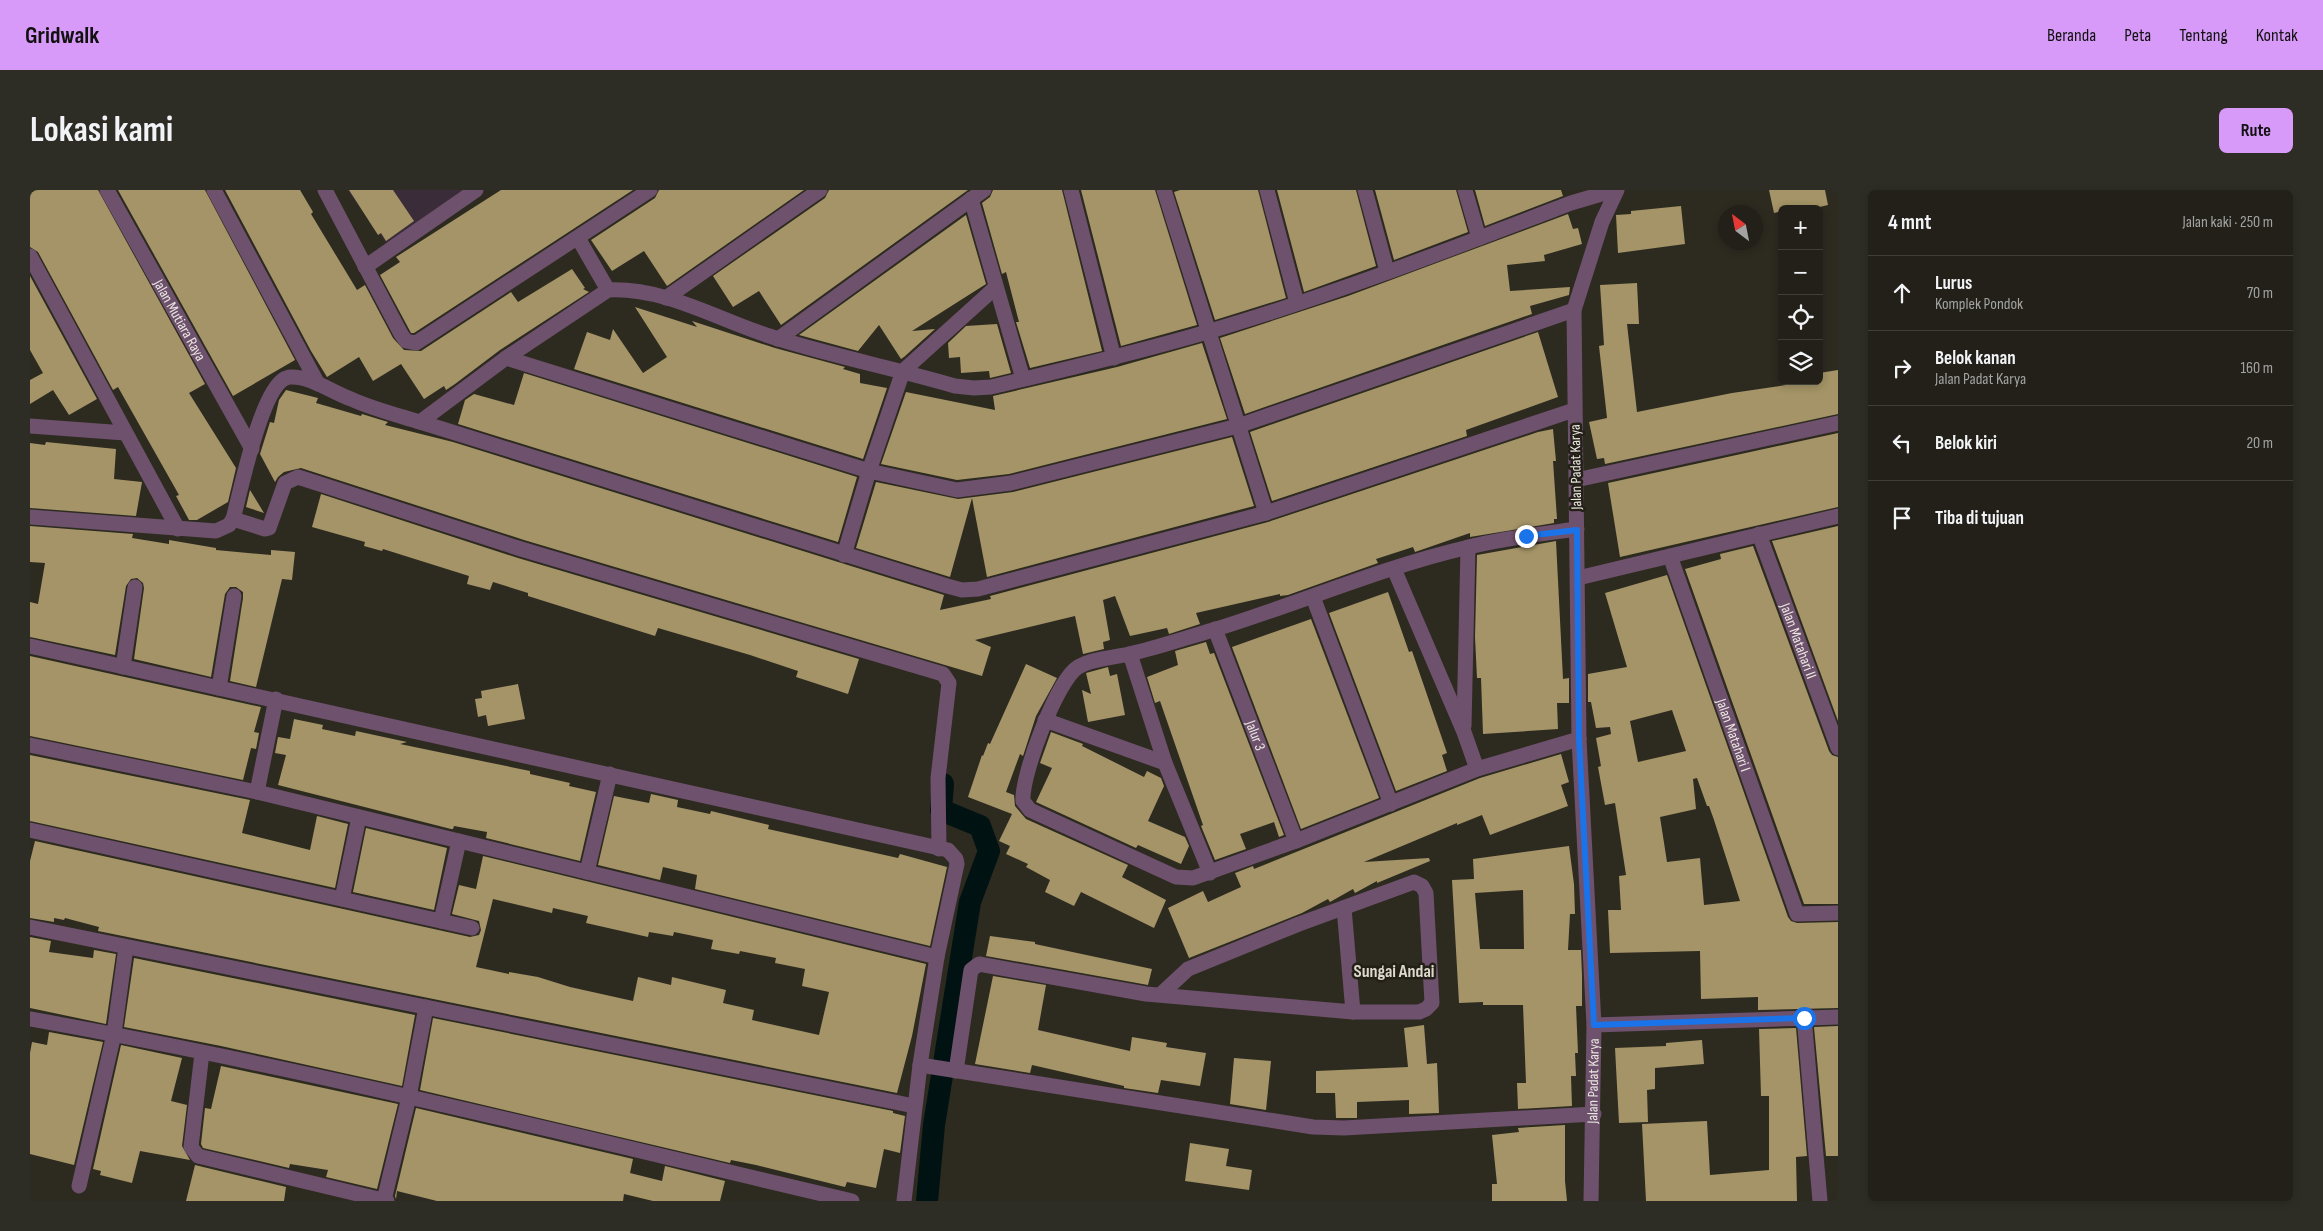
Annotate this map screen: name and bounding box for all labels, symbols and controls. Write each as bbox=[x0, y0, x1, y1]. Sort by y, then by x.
text: Gridwalk bbox=[25, 21, 99, 50]
text: Beranda bbox=[2047, 25, 2096, 46]
text: Peta bbox=[2124, 25, 2151, 46]
text: Tentang bbox=[2179, 25, 2228, 46]
text: Kontak bbox=[2256, 25, 2298, 46]
button: Rute bbox=[2219, 108, 2293, 153]
text: Lokasi kami bbox=[30, 109, 173, 152]
north arrow bbox=[1718, 205, 1763, 250]
map controls bbox=[1778, 205, 1823, 385]
button: + bbox=[1778, 205, 1823, 250]
text: 4 mnt bbox=[1888, 210, 1931, 235]
text: Jalan kaki · 250 m bbox=[2182, 213, 2273, 232]
button: − bbox=[1778, 250, 1823, 295]
text: Lurus bbox=[1935, 272, 1972, 295]
street label: Jalan Mutiara Raya bbox=[149, 275, 210, 364]
icon: ahead bbox=[1888, 279, 1916, 307]
text: 70 m bbox=[2247, 284, 2273, 303]
button: locate bbox=[1778, 295, 1823, 340]
text: Komplek Pondok bbox=[1935, 295, 2023, 314]
button: layers bbox=[1778, 340, 1823, 385]
text: Belok kanan bbox=[1935, 347, 2016, 370]
icon: right bbox=[1888, 354, 1916, 382]
text: 160 m bbox=[2240, 359, 2273, 378]
text: Jalan Padat Karya bbox=[1935, 370, 2026, 389]
street label: Jalan Padat Karya bbox=[1566, 424, 1586, 511]
icon: left bbox=[1888, 429, 1916, 457]
text: Belok kiri bbox=[1935, 432, 1997, 455]
text: 20 m bbox=[2246, 434, 2273, 453]
icon: arrive bbox=[1888, 504, 1916, 532]
text: Tiba di tujuan bbox=[1935, 507, 2024, 530]
route end bbox=[1515, 525, 1538, 548]
street label: Jalan Matahari II bbox=[1776, 600, 1821, 681]
street label: Jalan Matahari I bbox=[1712, 695, 1755, 774]
street label: Jalur 3 bbox=[1241, 717, 1270, 753]
district label: Sungai Andai bbox=[1354, 961, 1434, 982]
route start bbox=[1793, 1007, 1816, 1030]
street label: Jalan Padat Karya bbox=[1583, 1038, 1603, 1125]

